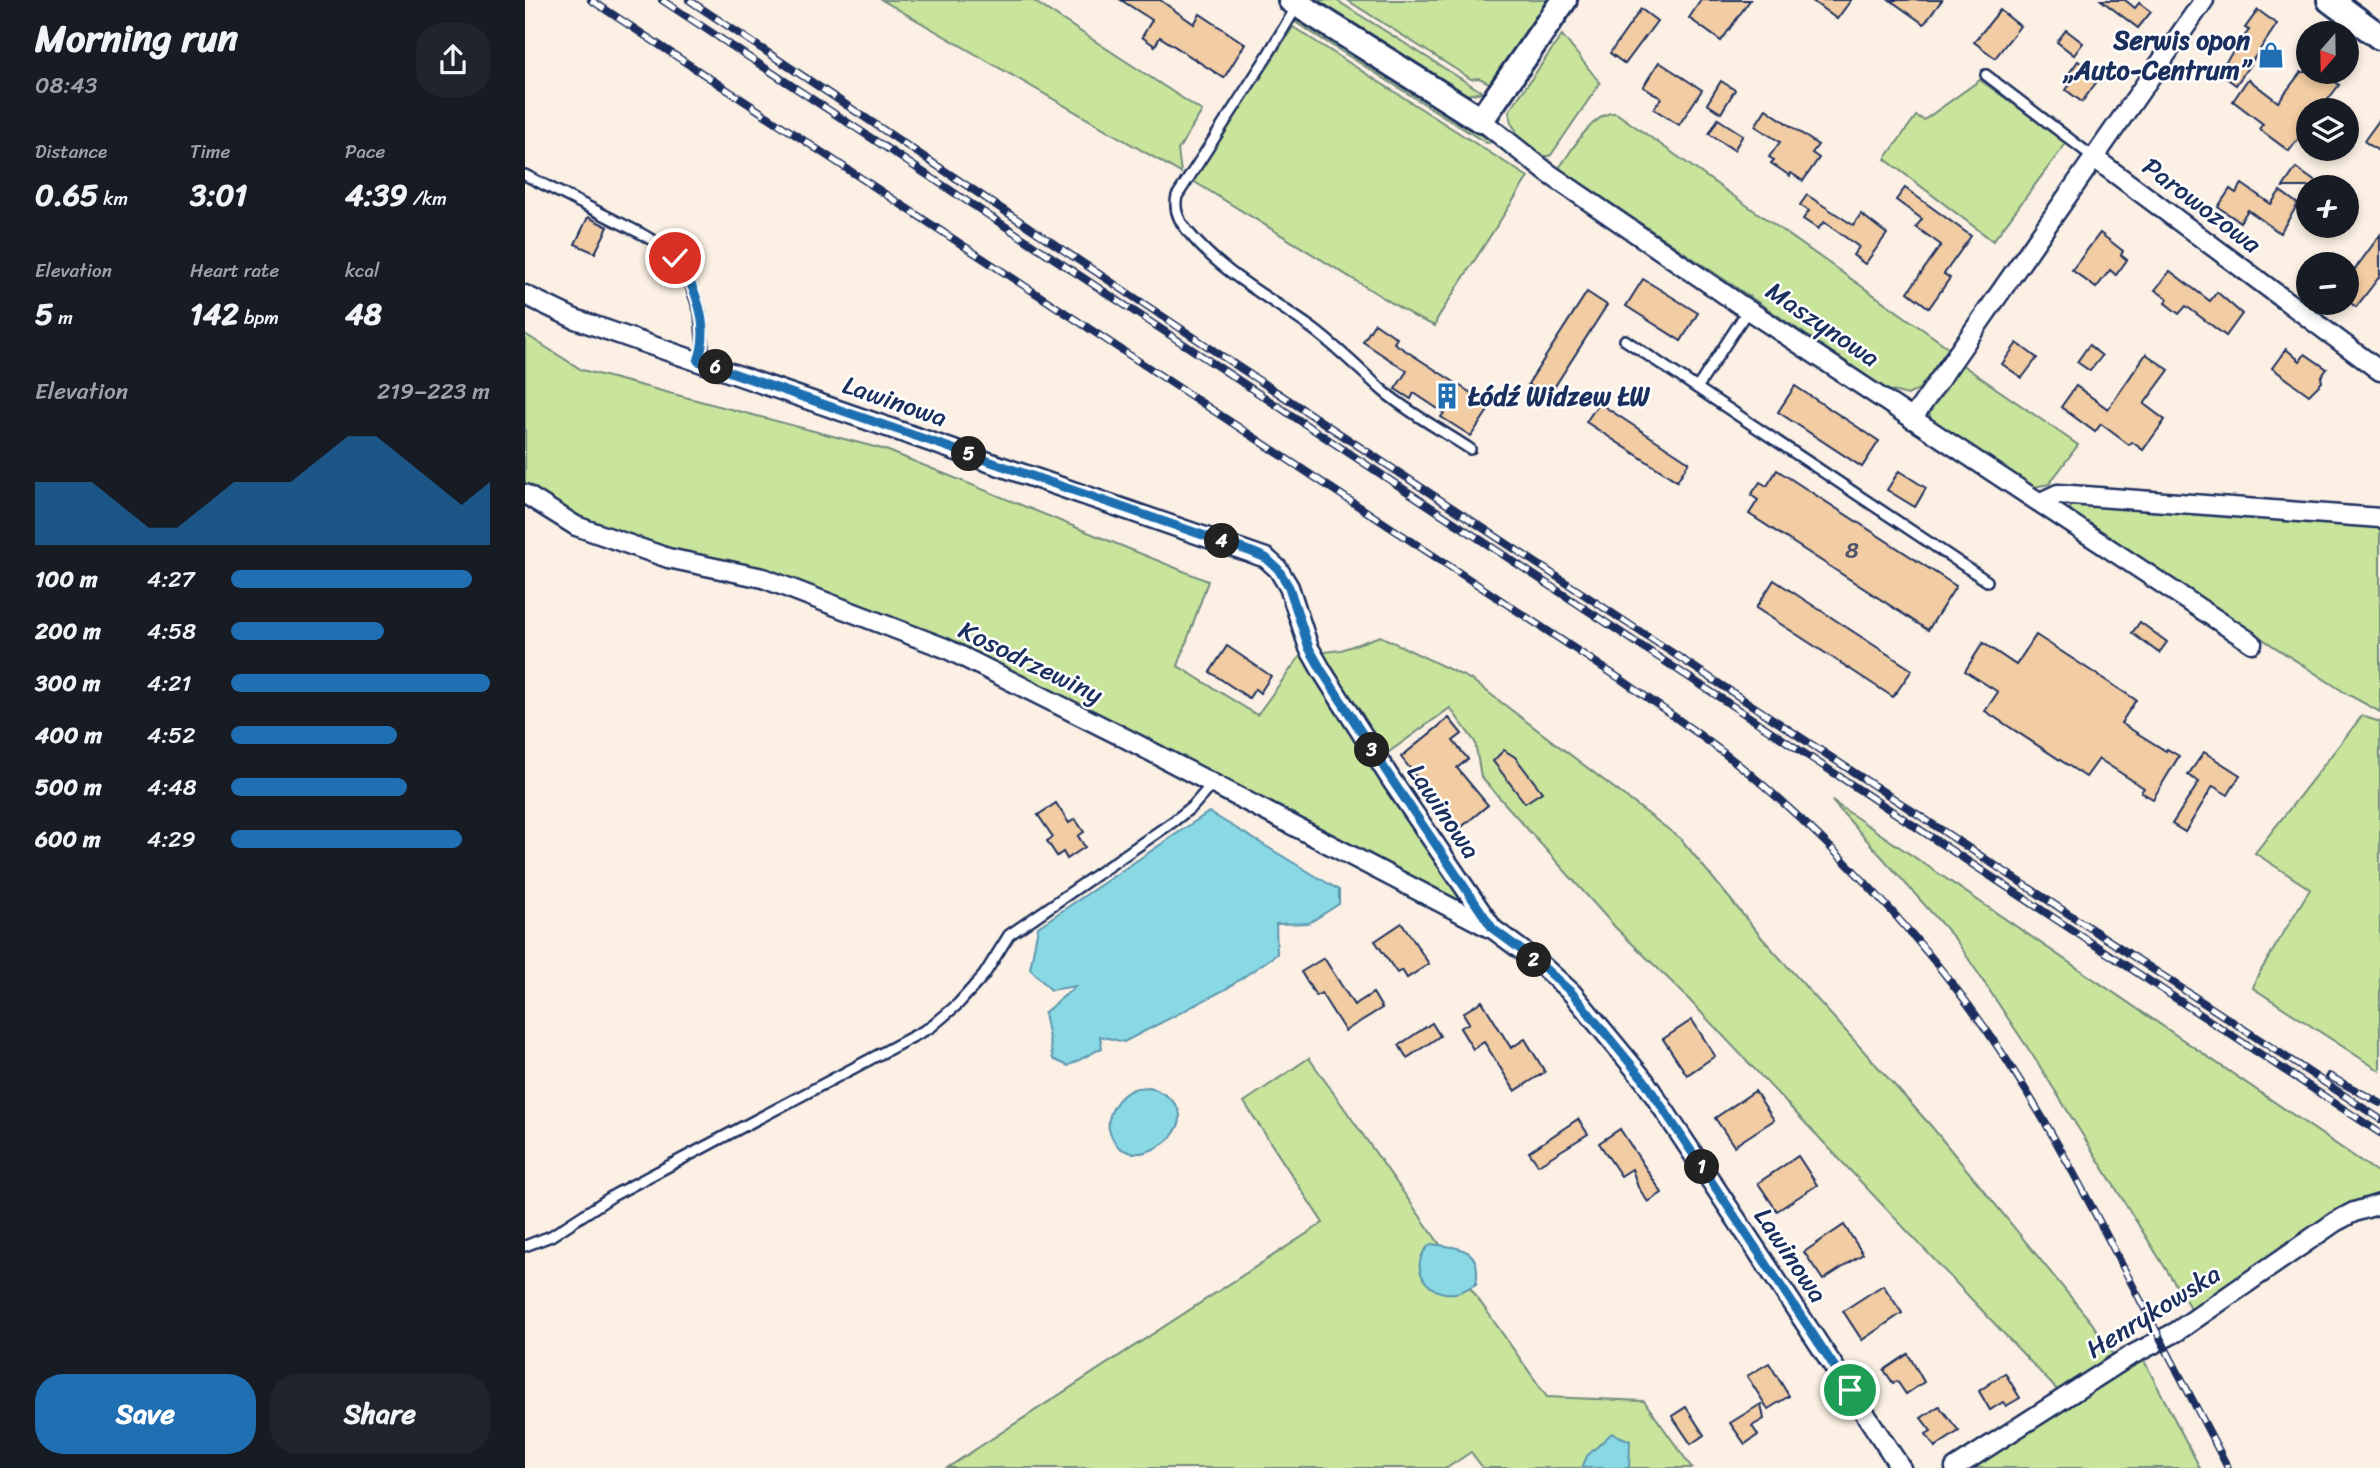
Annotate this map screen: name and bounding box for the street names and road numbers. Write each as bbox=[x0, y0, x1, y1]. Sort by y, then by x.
street label: Parowozowa bbox=[2132, 144, 2273, 266]
street label: Maszynowa bbox=[1756, 269, 1890, 379]
street label: Lawinowa bbox=[836, 362, 954, 440]
street label: Kosodrzewiny bbox=[951, 607, 1112, 717]
street label: Lawinowa bbox=[1395, 753, 1493, 869]
street label: Lawinowa bbox=[1742, 1197, 1840, 1313]
street label: Henrykowska bbox=[2076, 1251, 2230, 1371]

